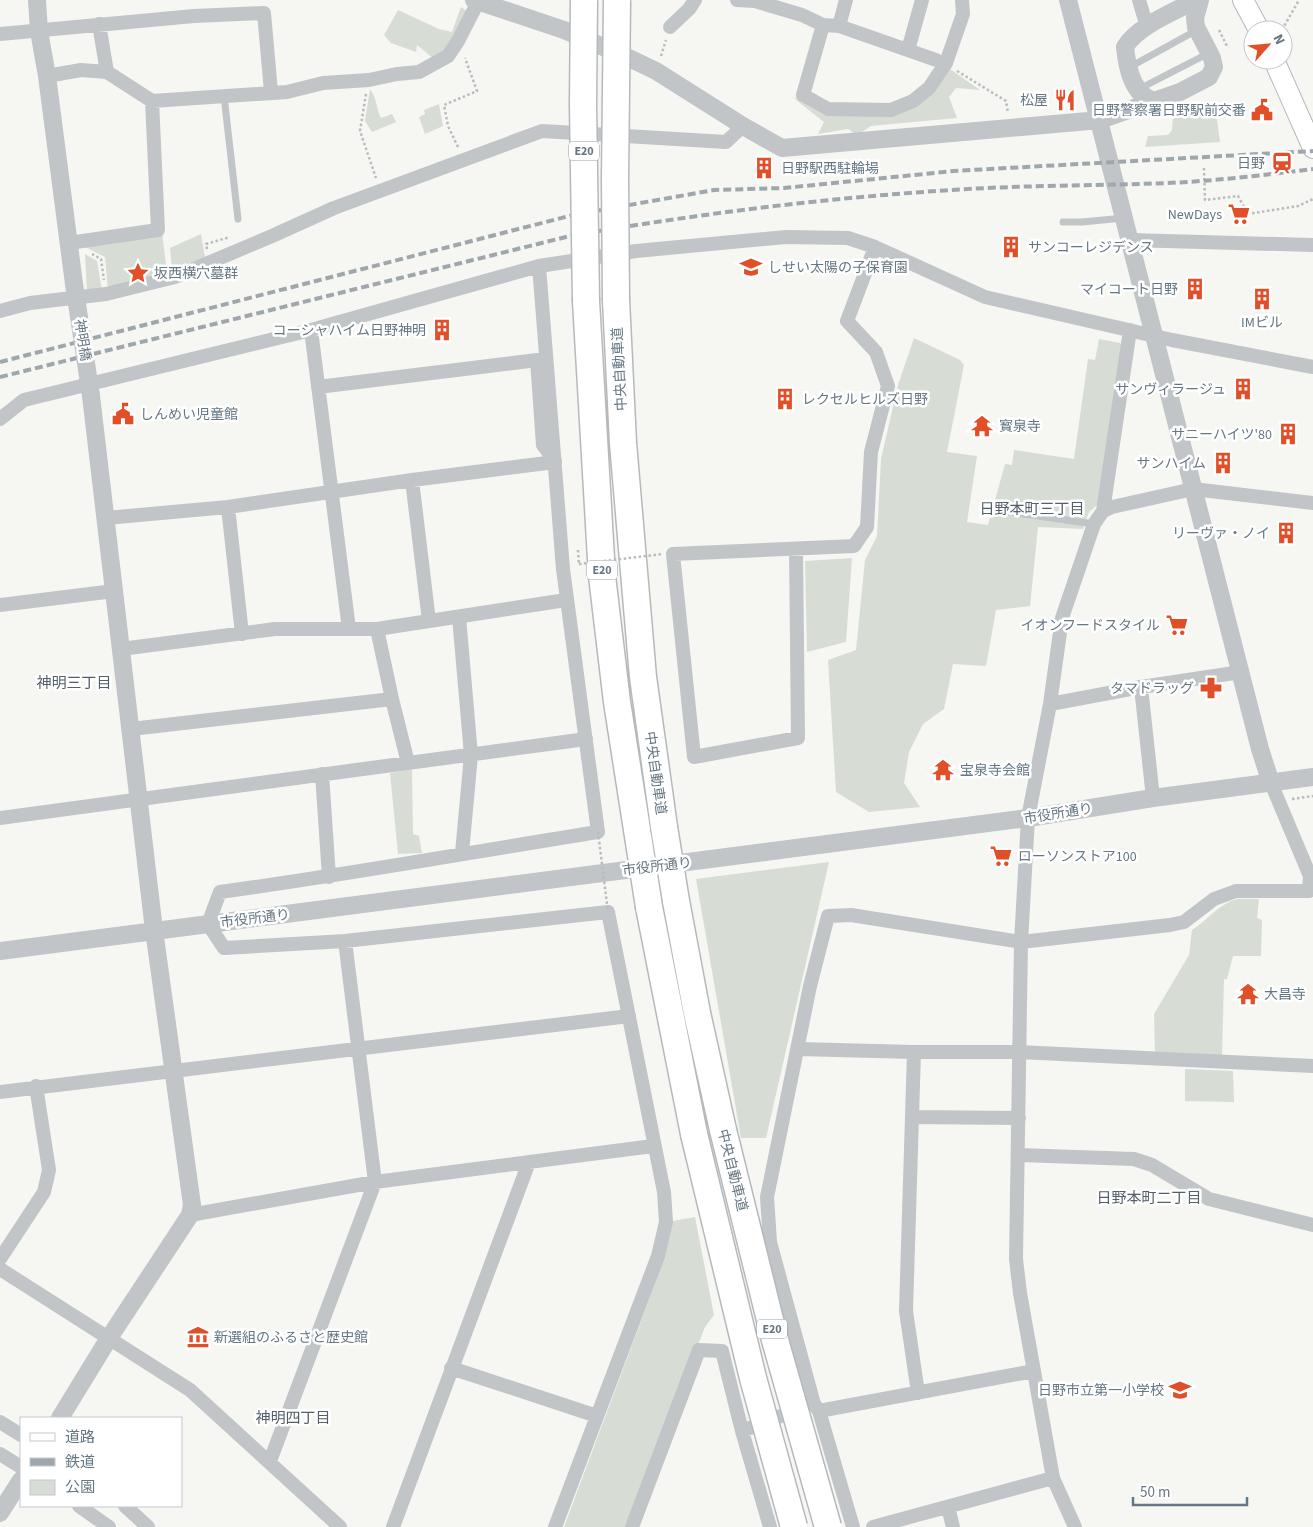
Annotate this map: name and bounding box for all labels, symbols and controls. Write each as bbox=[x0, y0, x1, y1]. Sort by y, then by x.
north arrow bbox=[1243, 20, 1293, 70]
text: N bbox=[1268, 31, 1290, 48]
restaurant icon: 松屋 bbox=[1052, 87, 1078, 113]
place label: 松屋 bbox=[1020, 91, 1048, 111]
public building icon: 日野警察署日野駅前交番 bbox=[1249, 97, 1275, 123]
place label: 日野警察署日野駅前交番 bbox=[1092, 101, 1246, 121]
road number: E20 bbox=[569, 142, 599, 160]
station icon: 日野 bbox=[1269, 150, 1295, 176]
place label: 日野 bbox=[1237, 154, 1265, 174]
building icon: 日野駅西駐輪場 bbox=[751, 155, 777, 181]
place label: 日野駅西駐輪場 bbox=[781, 159, 879, 179]
supermarket icon: NewDays bbox=[1226, 201, 1252, 227]
place label: NewDays bbox=[1168, 205, 1222, 225]
building icon: サンコーレジデンス bbox=[998, 234, 1024, 260]
place label: サンコーレジデンス bbox=[1028, 238, 1154, 258]
school or university icon: しせい太陽の子保育園 bbox=[738, 254, 764, 280]
place label: しせい太陽の子保育園 bbox=[768, 258, 908, 278]
place icon: 坂西横穴墓群 bbox=[125, 260, 151, 286]
place label: 坂西横穴墓群 bbox=[154, 264, 238, 284]
building icon: マイコート日野 bbox=[1182, 276, 1208, 302]
place label: マイコート日野 bbox=[1080, 280, 1178, 300]
building icon: IMビル bbox=[1249, 286, 1275, 312]
place label: IMビル bbox=[1241, 313, 1283, 333]
building icon: コーシャハイム日野神明 bbox=[429, 317, 455, 343]
street label: 神明橋 bbox=[69, 318, 95, 362]
place label: コーシャハイム日野神明 bbox=[273, 321, 426, 341]
street label: 中央自動車道 bbox=[608, 326, 632, 411]
building icon: サンヴィラージュ bbox=[1230, 376, 1256, 402]
place label: サンヴィラージュ bbox=[1115, 380, 1226, 400]
building icon: レクセルヒルズ日野 bbox=[772, 386, 798, 412]
place label: レクセルヒルズ日野 bbox=[802, 390, 928, 410]
public building icon: しんめい児童館 bbox=[110, 401, 136, 427]
place label: しんめい児童館 bbox=[140, 405, 238, 425]
temple icon: 寳泉寺 bbox=[969, 413, 995, 439]
place label: 寳泉寺 bbox=[999, 417, 1041, 437]
building icon: サニーハイツ'80 bbox=[1275, 421, 1301, 447]
place label: サニーハイツ'80 bbox=[1171, 425, 1272, 445]
building icon: サンハイム bbox=[1210, 450, 1236, 476]
place label: サンハイム bbox=[1137, 454, 1206, 474]
district label: 日野本町三丁目 bbox=[979, 499, 1085, 520]
building icon: リーヴァ・ノイ bbox=[1273, 520, 1299, 546]
place label: リーヴァ・ノイ bbox=[1172, 524, 1270, 544]
road number: E20 bbox=[587, 560, 617, 580]
supermarket icon: イオンフードスタイル bbox=[1164, 612, 1190, 638]
place label: イオンフードスタイル bbox=[1020, 616, 1160, 636]
district label: 神明三丁目 bbox=[36, 673, 112, 694]
pharmacy icon: タマドラッグ bbox=[1198, 675, 1224, 701]
place label: タマドラッグ bbox=[1110, 679, 1194, 699]
street label: 中央自動車道 bbox=[639, 730, 671, 816]
temple icon: 宝泉寺会館 bbox=[930, 757, 956, 783]
place label: 宝泉寺会館 bbox=[960, 761, 1030, 781]
street label: 市役所通り bbox=[1022, 799, 1094, 829]
supermarket icon: ローソンストア100 bbox=[988, 843, 1014, 869]
place label: ローソンストア100 bbox=[1018, 847, 1137, 867]
street label: 市役所通り bbox=[621, 853, 693, 881]
street label: 市役所通り bbox=[219, 905, 291, 933]
temple icon: 大昌寺 bbox=[1235, 981, 1261, 1007]
place label: 大昌寺 bbox=[1264, 985, 1306, 1005]
street label: 中央自動車道 bbox=[712, 1127, 752, 1213]
district label: 日野本町二丁目 bbox=[1096, 1188, 1202, 1209]
road number: E20 bbox=[757, 1320, 787, 1338]
museum icon: 新選組のふるさと歴史館 bbox=[185, 1324, 211, 1350]
place label: 新選組のふるさと歴史館 bbox=[214, 1328, 368, 1348]
school or university icon: 日野市立第一小学校 bbox=[1167, 1377, 1193, 1403]
place label: 日野市立第一小学校 bbox=[1038, 1381, 1164, 1401]
district label: 神明四丁目 bbox=[255, 1408, 331, 1429]
legend bbox=[20, 1417, 182, 1507]
text: 道路 bbox=[65, 1427, 95, 1448]
text: 鉄道 bbox=[65, 1452, 95, 1473]
scale bar bbox=[1133, 1474, 1247, 1506]
text: 公園 bbox=[65, 1477, 95, 1498]
text: 50 m bbox=[1140, 1482, 1170, 1503]

